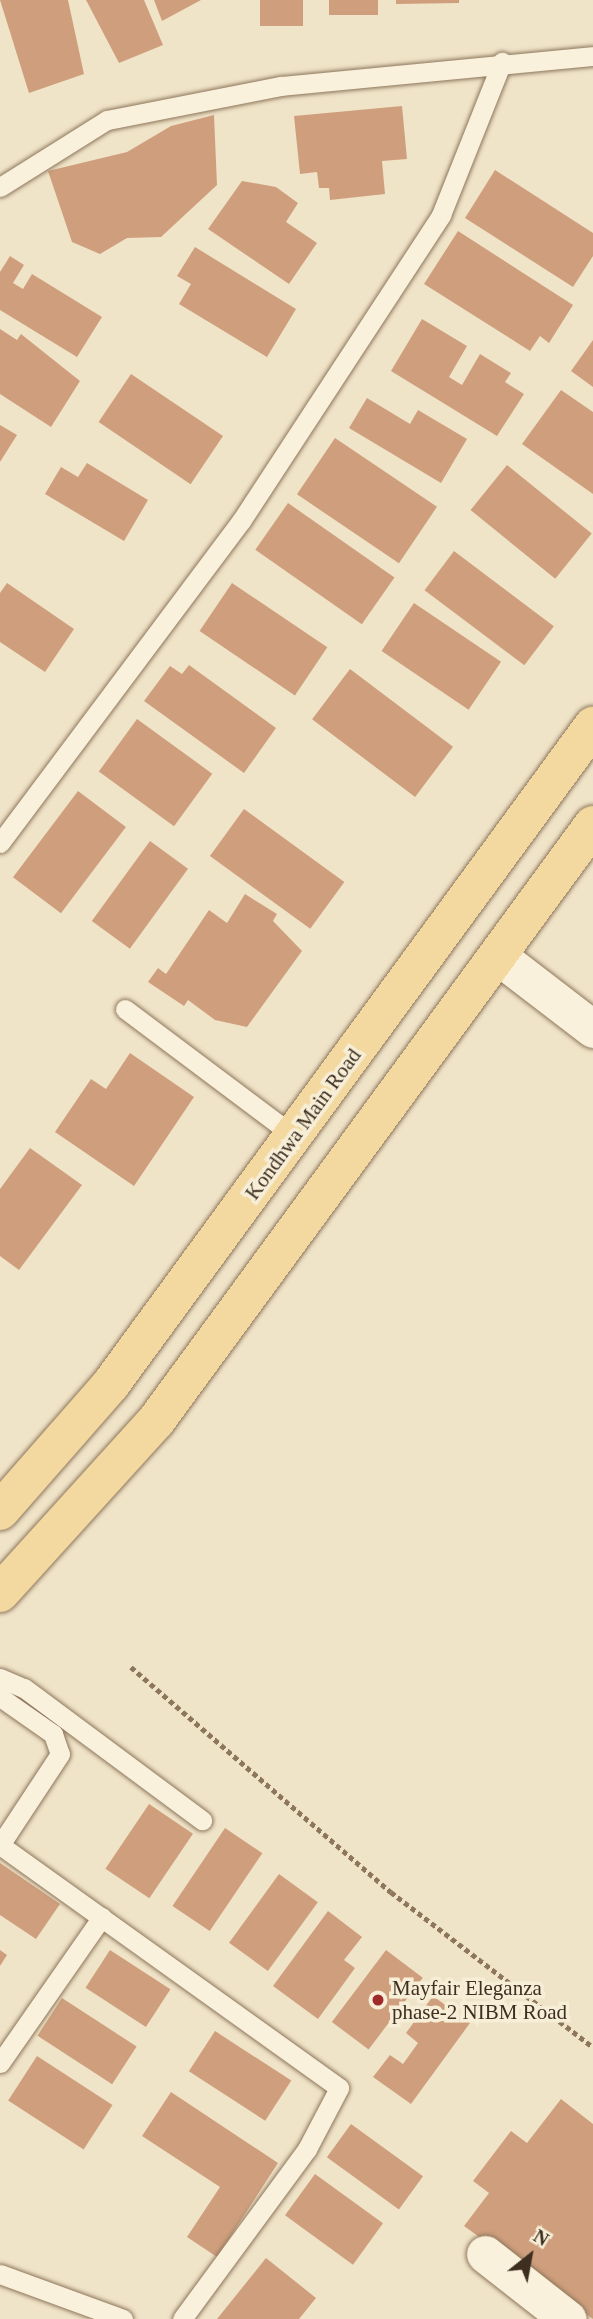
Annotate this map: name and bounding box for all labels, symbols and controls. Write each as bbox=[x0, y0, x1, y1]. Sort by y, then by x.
street label: Kondhwa Main Road bbox=[240, 1043, 366, 1205]
place label: Mayfair Eleganza phase-2 NIBM Road bbox=[392, 1975, 567, 2025]
marker: Mayfair Eleganza phase-2 NIBM Road bbox=[370, 1992, 386, 2008]
north arrow bbox=[495, 2221, 565, 2291]
text: N bbox=[530, 2225, 552, 2250]

